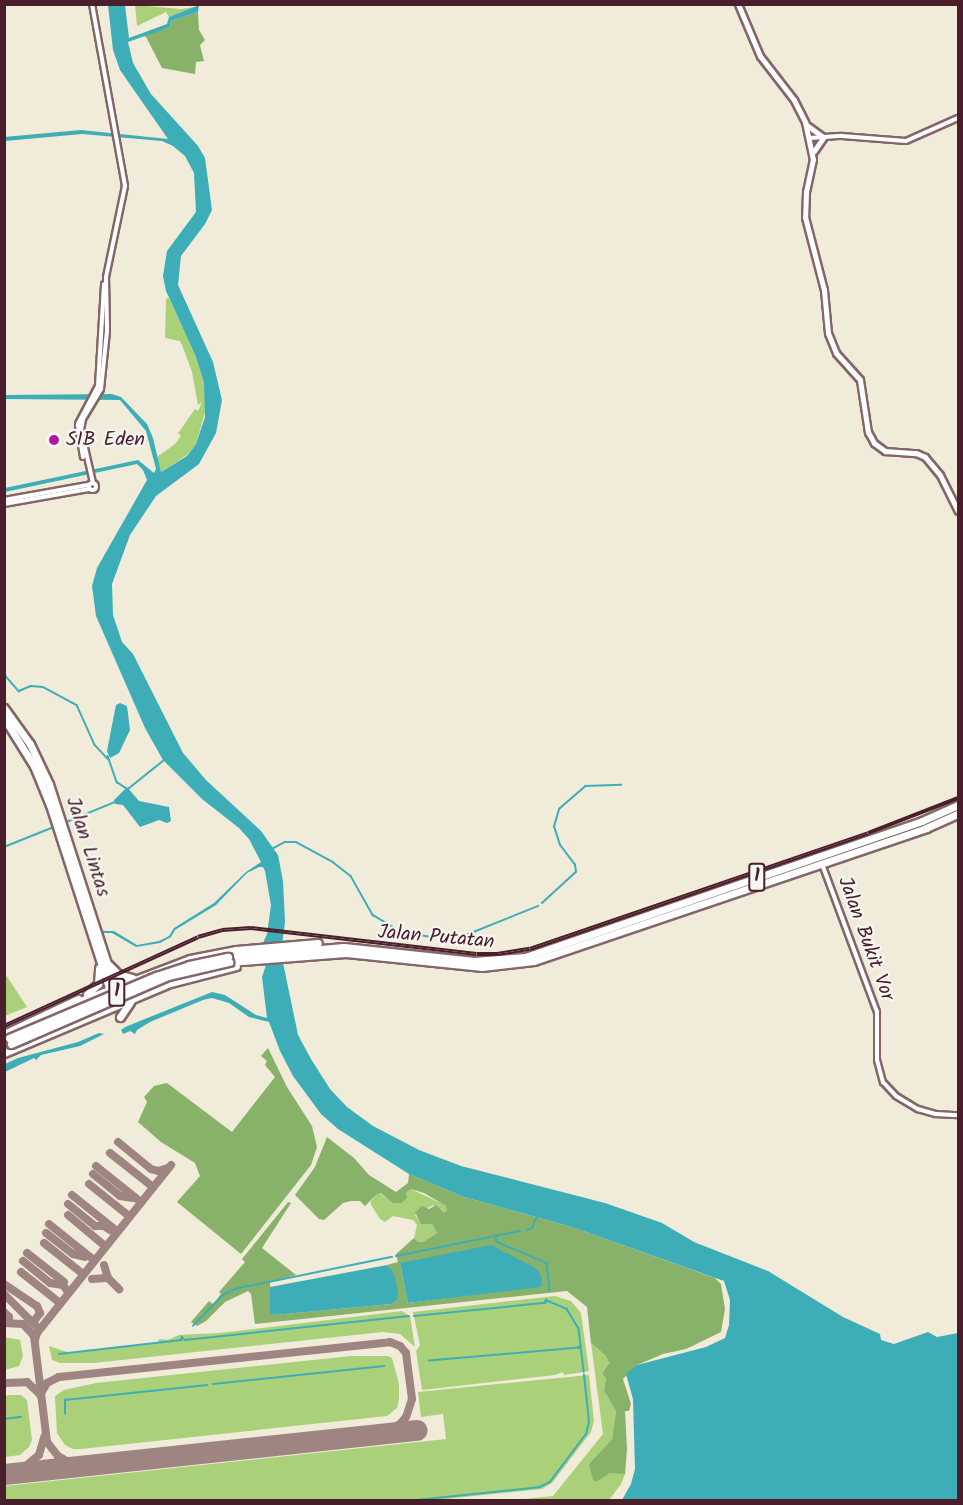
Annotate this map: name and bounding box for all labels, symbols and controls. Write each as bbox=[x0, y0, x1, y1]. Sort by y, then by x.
place label: SIB Eden bbox=[66, 428, 145, 452]
marker: SIB Eden bbox=[47, 433, 61, 447]
street label: Jalan Lintas bbox=[60, 794, 114, 900]
road number: 1 bbox=[748, 862, 766, 892]
street label: Jalan Bukit Vor bbox=[831, 874, 899, 1004]
street label: Jalan Putatan bbox=[377, 921, 495, 955]
road number: 1 bbox=[108, 977, 126, 1007]

